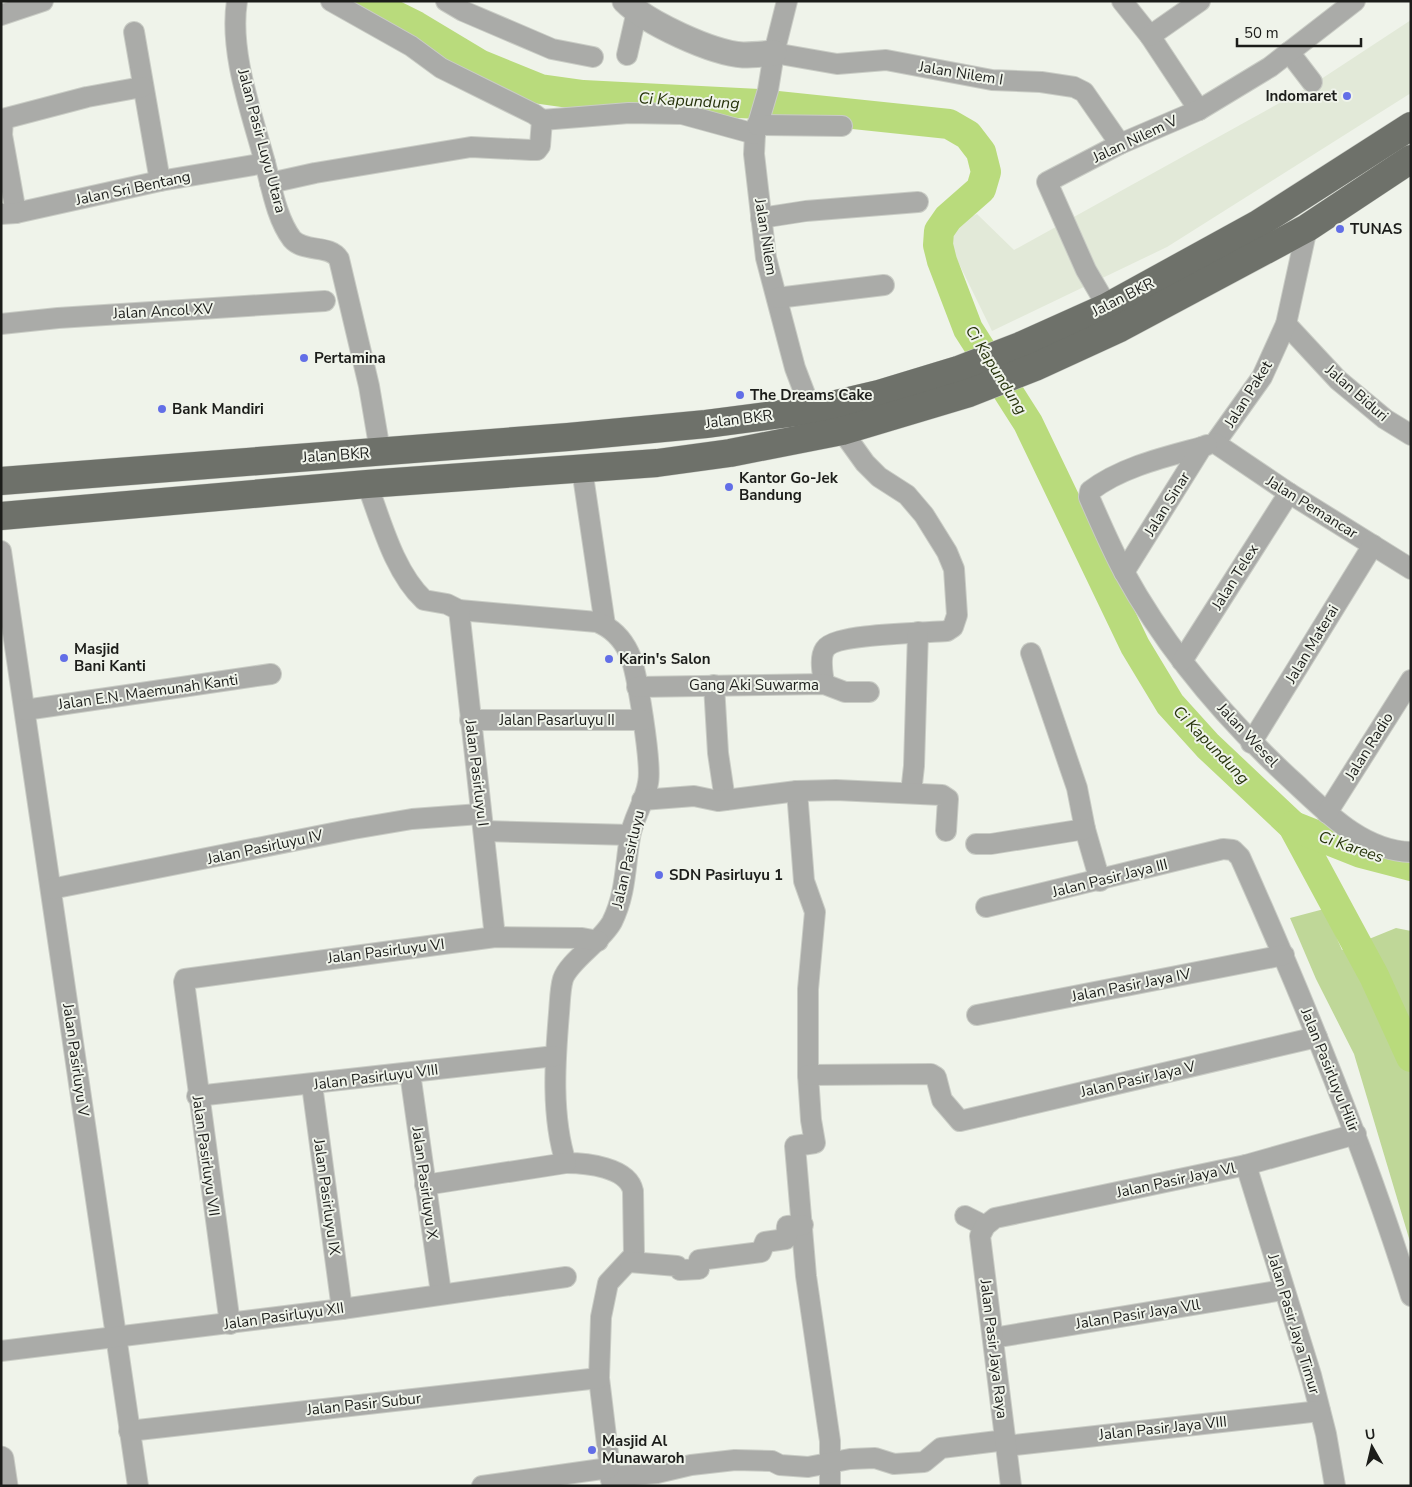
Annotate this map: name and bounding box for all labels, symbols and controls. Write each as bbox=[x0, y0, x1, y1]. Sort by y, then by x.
scale bar bbox=[1237, 15, 1361, 47]
text: 50 m bbox=[1244, 23, 1279, 43]
street label: Jalan Nilem I bbox=[916, 56, 1005, 90]
street label: Jalan Pasir Luyu Utara bbox=[233, 66, 291, 215]
place label: Indomaret bbox=[1265, 86, 1337, 106]
water label: Ci Kapundung bbox=[638, 87, 740, 115]
marker: Indomaret bbox=[1341, 90, 1353, 102]
street label: Jalan Nilem V bbox=[1088, 110, 1181, 168]
street label: Jalan Sri Bentang bbox=[73, 166, 192, 210]
street label: Jalan Nilem bbox=[750, 196, 782, 277]
place label: TUNAS bbox=[1350, 219, 1402, 239]
marker: TUNAS bbox=[1334, 223, 1346, 235]
street label: Jalan BKR bbox=[1088, 273, 1157, 322]
street label: Jalan Ancol XV bbox=[111, 298, 214, 324]
water label: Ci Kapundung bbox=[960, 321, 1032, 419]
place label: Pertamina bbox=[314, 348, 386, 368]
marker: Pertamina bbox=[298, 352, 310, 364]
street label: Jalan Paket bbox=[1219, 356, 1277, 432]
street label: Jalan Biduri bbox=[1321, 359, 1393, 426]
place label: The Dreams Cake bbox=[750, 385, 872, 405]
marker: The Dreams Cake bbox=[734, 389, 746, 401]
place label: Bank Mandiri bbox=[172, 399, 264, 419]
marker: Bank Mandiri bbox=[156, 403, 168, 415]
street label: Jalan BKR bbox=[703, 405, 774, 433]
street label: Jalan BKR bbox=[301, 443, 370, 467]
place label: Kantor Go-Jek Bandung bbox=[739, 468, 839, 505]
street label: Jalan Sinar bbox=[1139, 468, 1195, 541]
street label: Jalan Pemancar bbox=[1262, 470, 1362, 543]
marker: Kantor Go-Jek Bandung bbox=[723, 481, 735, 493]
street label: Jalan Telex bbox=[1206, 540, 1263, 614]
street label: Jalan Materai bbox=[1280, 601, 1343, 688]
place label: Masjid Bani Kanti bbox=[74, 639, 146, 676]
place label: Karin's Salon bbox=[619, 649, 710, 669]
marker: Masjid Bani Kanti bbox=[58, 652, 70, 664]
marker: Karin's Salon bbox=[603, 653, 615, 665]
street label: Jalan E.N. Maemunah Kanti bbox=[56, 669, 239, 715]
street label: Gang Aki Suwarma bbox=[689, 675, 819, 695]
street label: Jalan Wesel bbox=[1212, 698, 1283, 772]
water label: Ci Kapundung bbox=[1168, 701, 1254, 789]
street label: Jalan Radio bbox=[1340, 708, 1398, 784]
street label: Jalan Pasarluyu II bbox=[498, 710, 615, 730]
street label: Jalan Pasirluyu I bbox=[460, 717, 493, 828]
street label: Jalan Pasirluyu bbox=[607, 808, 649, 911]
street label: Jalan Pasirluyu IV bbox=[204, 825, 325, 869]
water label: Ci Karees bbox=[1316, 826, 1387, 868]
street label: Jalan Pasir Jaya III bbox=[1049, 854, 1170, 902]
place label: SDN Pasirluyu 1 bbox=[669, 865, 783, 885]
marker: SDN Pasirluyu 1 bbox=[653, 869, 665, 881]
street label: Jalan Pasirluyu VI bbox=[325, 934, 446, 968]
street label: Jalan Pasir Jaya IV bbox=[1069, 964, 1193, 1007]
street label: Jalan Pasirluyu V bbox=[58, 1001, 94, 1118]
street label: Jalan Pasirluyu Hilir bbox=[1296, 1004, 1364, 1135]
street label: Jalan Pasir Jaya V bbox=[1078, 1056, 1198, 1102]
street label: Jalan Pasirluyu VIII bbox=[312, 1059, 439, 1095]
street label: Jalan Pasirluyu VII bbox=[187, 1093, 224, 1218]
street label: Jalan Pasirluyu X bbox=[407, 1125, 443, 1241]
street label: Jalan Pasirluyu IX bbox=[309, 1137, 345, 1257]
street label: Jalan Pasir Jaya Vl bbox=[1114, 1157, 1238, 1203]
street label: Jalan Pasir Jaya Timur bbox=[1263, 1250, 1325, 1397]
street label: Jalan Pasir Jaya Raya bbox=[975, 1277, 1012, 1420]
street label: Jalan Pasir Jaya Vll bbox=[1073, 1294, 1202, 1334]
street label: Jalan Pasirluyu XII bbox=[222, 1298, 345, 1334]
street label: Jalan Pasir Subur bbox=[305, 1388, 423, 1420]
street label: Jalan Pasir Jaya VIII bbox=[1097, 1411, 1228, 1445]
north arrow bbox=[1347, 1422, 1397, 1472]
text: U bbox=[1364, 1424, 1377, 1445]
place label: Masjid Al Munawaroh bbox=[602, 1431, 685, 1468]
marker: Masjid Al Munawaroh bbox=[586, 1444, 598, 1456]

